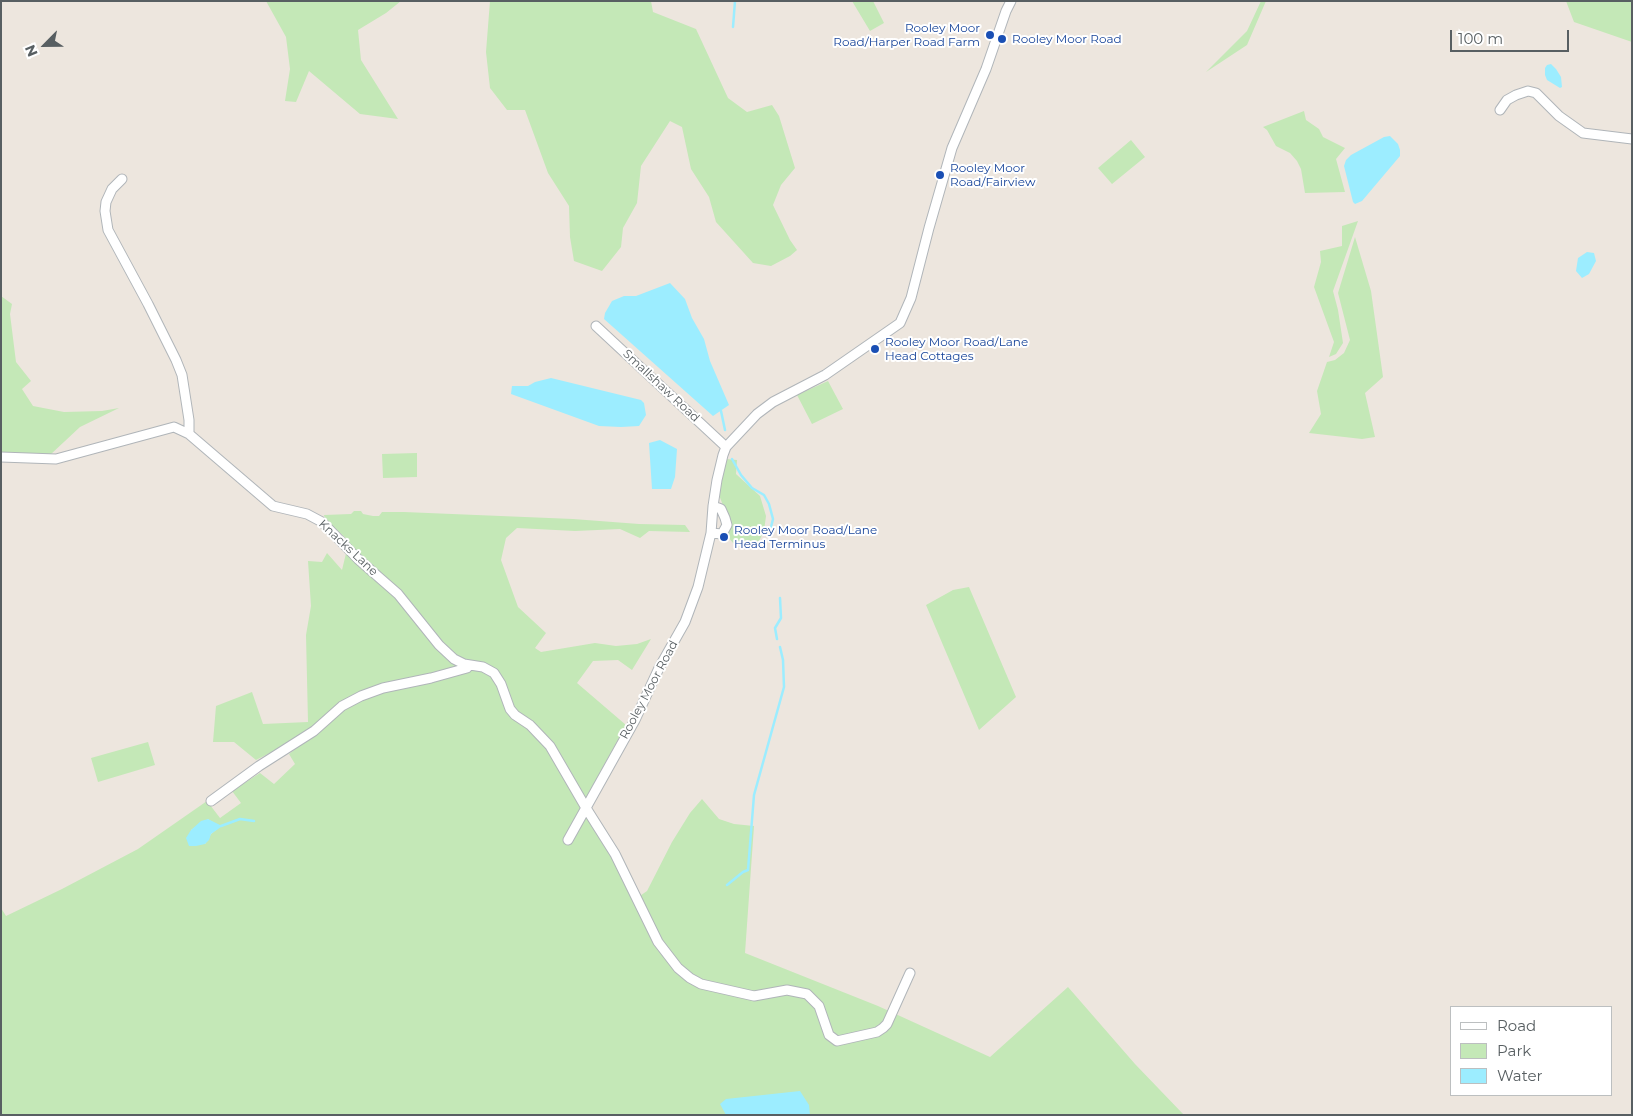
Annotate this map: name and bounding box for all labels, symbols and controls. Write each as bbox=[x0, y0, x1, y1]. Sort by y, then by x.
north arrow bbox=[20, 20, 70, 70]
scale bar bbox=[1453, 20, 1572, 52]
place label: Rooley Moor Road/Harper Road Farm bbox=[833, 21, 980, 49]
marker: Rooley Moor Road/Harper Road Farm bbox=[984, 29, 996, 41]
text: 100 m bbox=[1458, 29, 1503, 48]
place label: Rooley Moor Road bbox=[1012, 32, 1122, 46]
marker: Rooley Moor Road bbox=[996, 33, 1008, 45]
text: N bbox=[21, 42, 42, 60]
place label: Rooley Moor Road/Fairview bbox=[950, 161, 1035, 189]
marker: Rooley Moor Road/Fairview bbox=[934, 169, 946, 181]
place label: Rooley Moor Road/Lane Head Cottages bbox=[885, 335, 1028, 363]
marker: Rooley Moor Road/Lane Head Cottages bbox=[869, 343, 881, 355]
street label: Smallshaw Road bbox=[620, 347, 702, 425]
street label: Knacks Lane bbox=[315, 517, 381, 579]
place label: Rooley Moor Road/Lane Head Terminus bbox=[734, 523, 877, 551]
marker: Rooley Moor Road/Lane Head Terminus bbox=[718, 531, 730, 543]
street label: Rooley Moor Road bbox=[617, 638, 681, 742]
legend bbox=[1450, 1006, 1613, 1096]
text: Road bbox=[1497, 1016, 1536, 1035]
text: Park bbox=[1497, 1041, 1531, 1060]
text: Water bbox=[1497, 1066, 1543, 1085]

